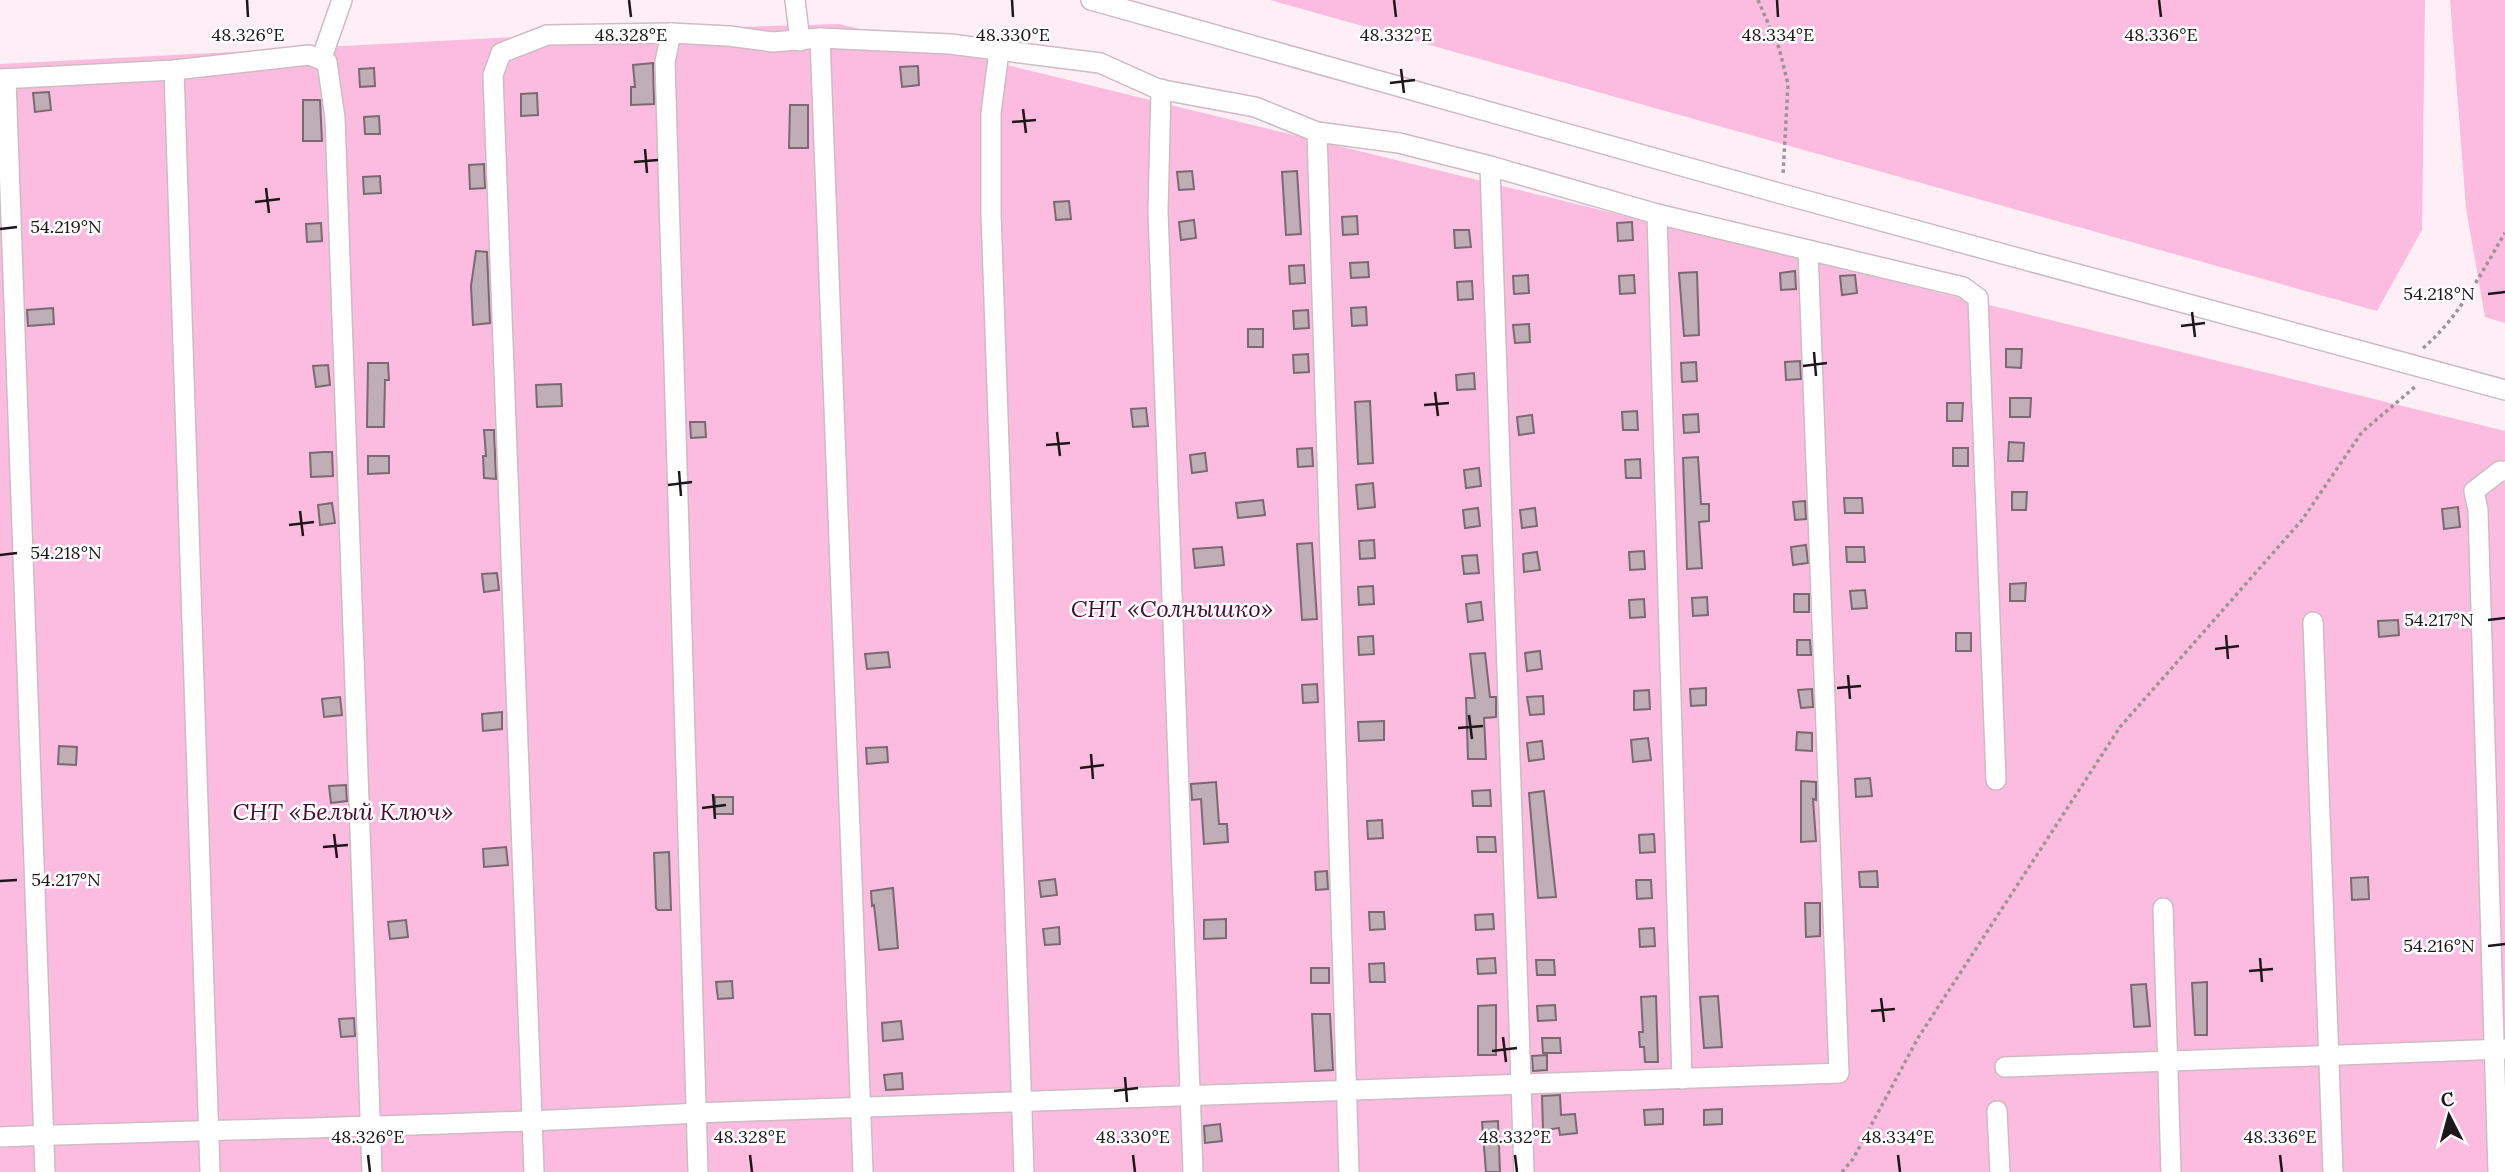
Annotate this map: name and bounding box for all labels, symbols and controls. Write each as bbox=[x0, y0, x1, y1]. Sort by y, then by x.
text: 48.326°E bbox=[212, 23, 284, 46]
text: 48.328°E bbox=[595, 23, 667, 46]
text: 48.330°E bbox=[976, 23, 1050, 46]
text: 48.332°E bbox=[1360, 23, 1432, 46]
text: 48.334°E bbox=[1742, 23, 1814, 46]
text: 48.336°E bbox=[2124, 23, 2198, 46]
text: 54.219°N bbox=[30, 215, 102, 238]
text: 54.218°N bbox=[2403, 282, 2475, 305]
text: 54.218°N bbox=[30, 541, 102, 564]
park label: СНТ «Солнышко» bbox=[1071, 593, 1273, 624]
text: 54.217°N bbox=[2404, 608, 2474, 631]
park label: СНТ «Белый Ключ» bbox=[232, 796, 454, 827]
text: 54.217°N bbox=[31, 868, 101, 891]
text: 54.216°N bbox=[2403, 934, 2475, 957]
north arrow bbox=[2414, 1081, 2484, 1151]
text: С bbox=[2439, 1086, 2455, 1112]
text: 48.326°E bbox=[332, 1125, 404, 1148]
text: 48.328°E bbox=[714, 1125, 786, 1148]
text: 48.330°E bbox=[1096, 1125, 1170, 1148]
text: 48.332°E bbox=[1479, 1125, 1551, 1148]
text: 48.334°E bbox=[1862, 1125, 1934, 1148]
text: 48.336°E bbox=[2243, 1125, 2317, 1148]

